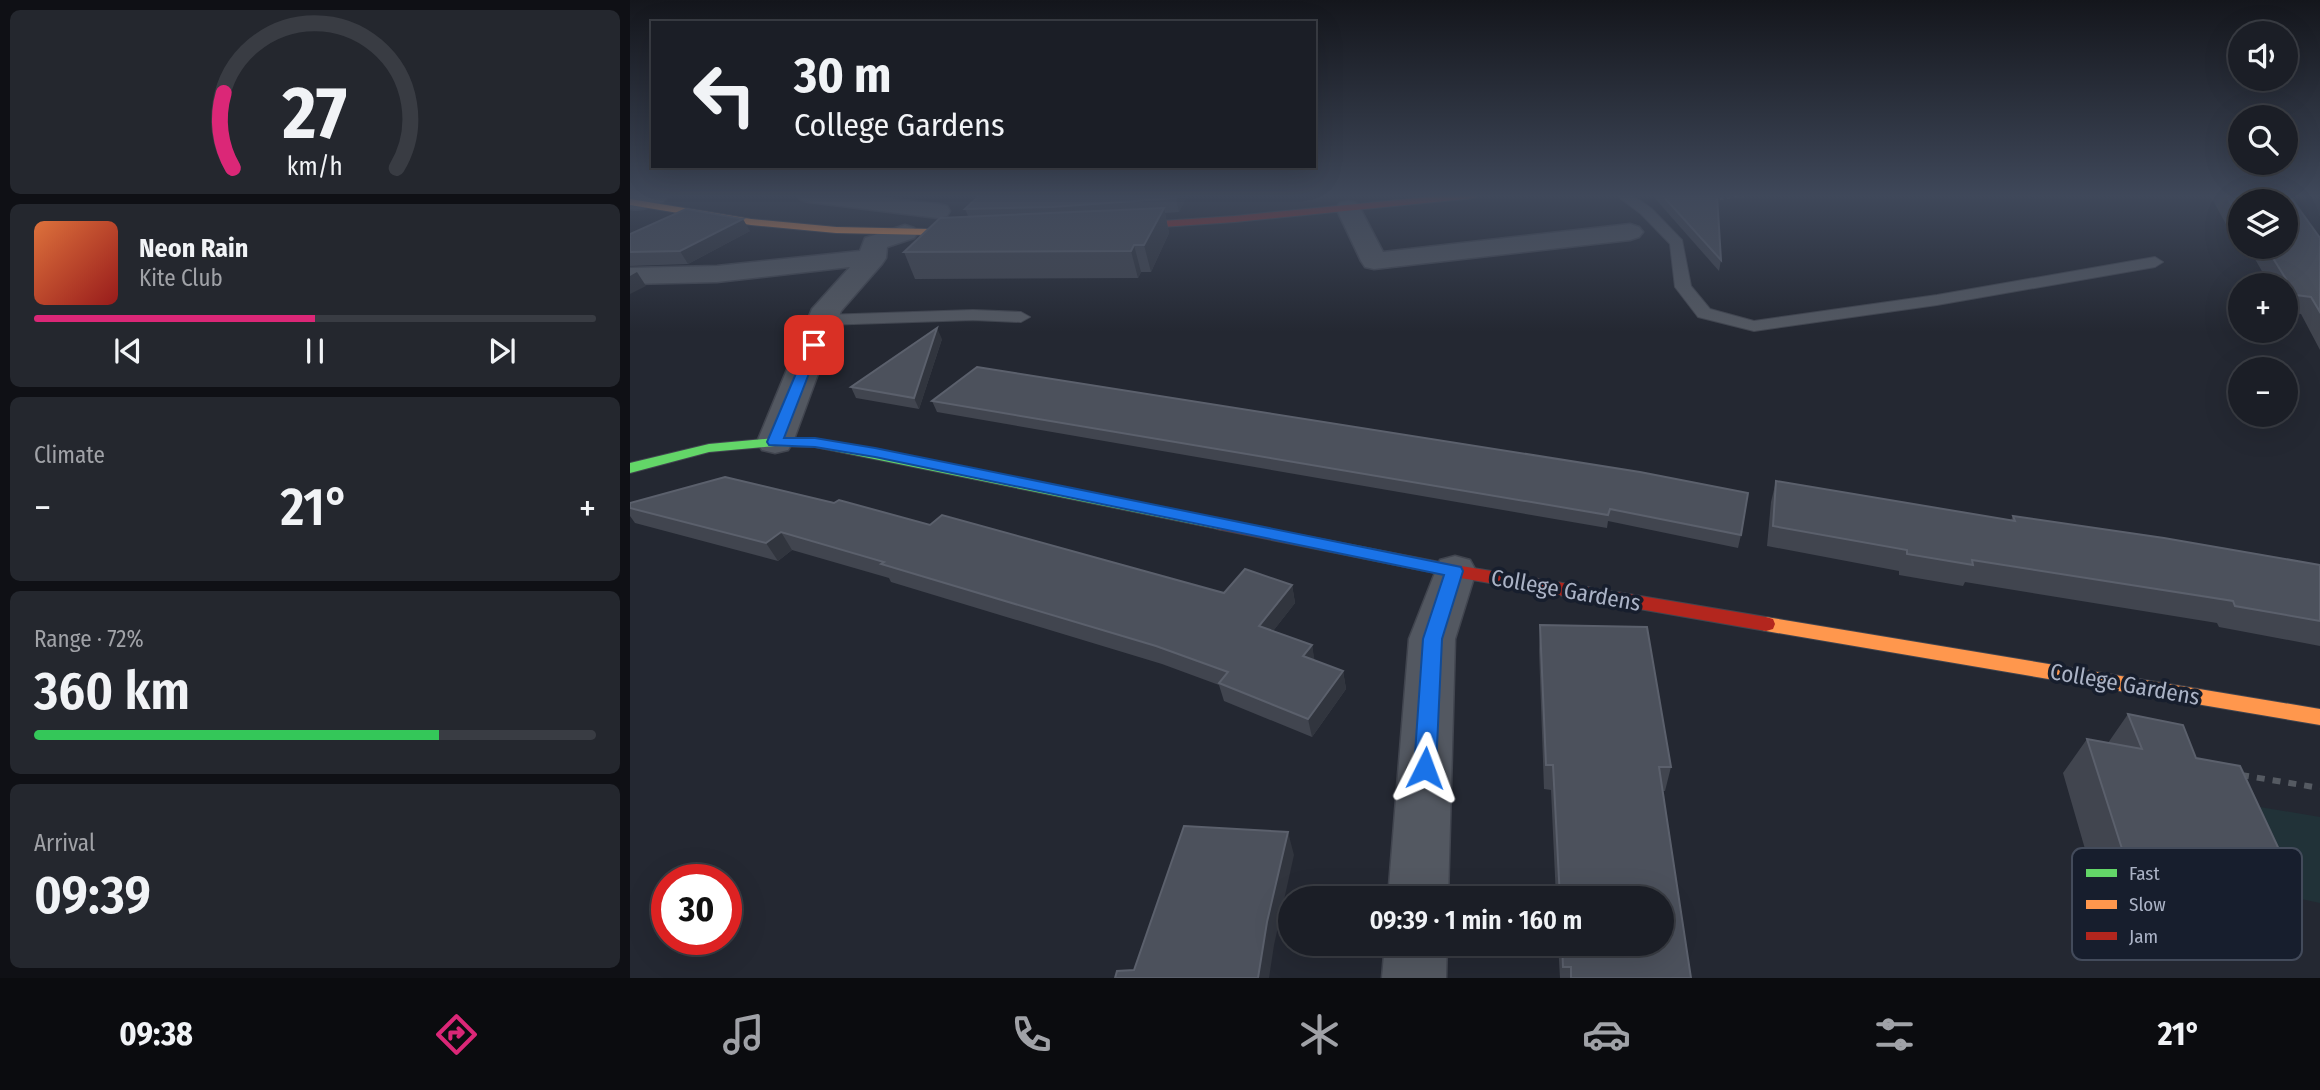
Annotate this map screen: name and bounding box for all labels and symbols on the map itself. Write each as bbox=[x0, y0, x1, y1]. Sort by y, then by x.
pin bbox=[784, 315, 844, 375]
street label: College Gardens bbox=[1489, 563, 1643, 617]
street label: College Gardens bbox=[2048, 657, 2202, 711]
position arrow bbox=[1388, 731, 1462, 805]
legend bbox=[2072, 848, 2302, 960]
text: Fast bbox=[2129, 862, 2160, 885]
speed limit sign: 30 bbox=[651, 864, 742, 955]
text: Slow bbox=[2129, 893, 2166, 916]
text: Jam bbox=[2129, 925, 2158, 948]

